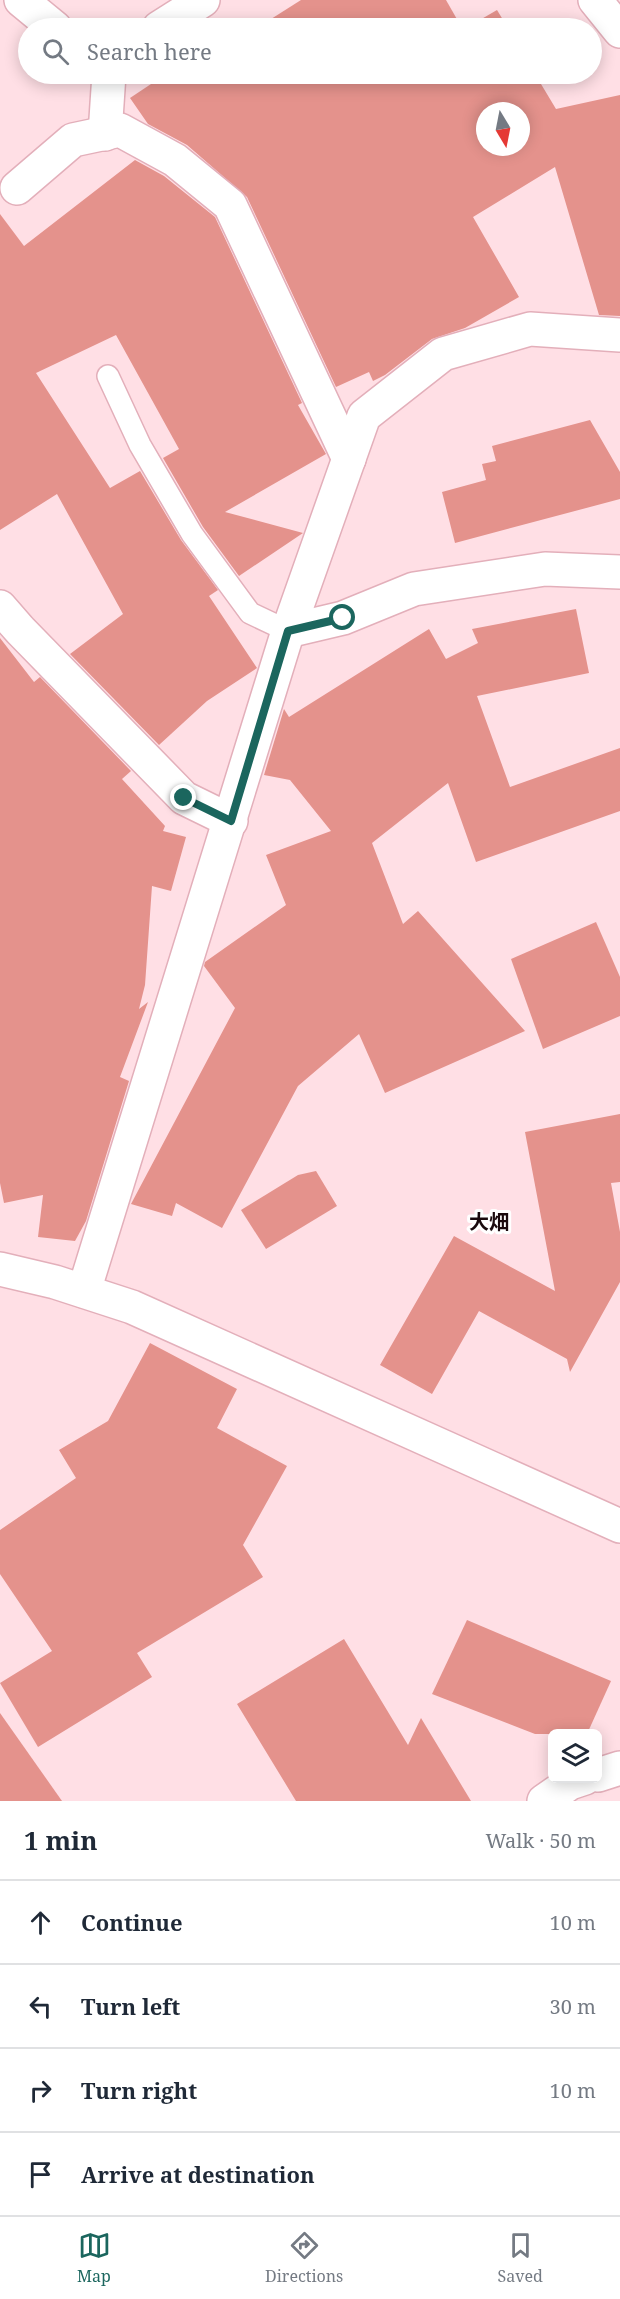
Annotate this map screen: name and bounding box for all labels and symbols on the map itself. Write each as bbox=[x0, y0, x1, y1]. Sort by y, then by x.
north arrow bbox=[476, 102, 530, 156]
route start bbox=[329, 604, 355, 630]
route end bbox=[170, 784, 196, 810]
district label: 大畑 bbox=[469, 1208, 509, 1235]

